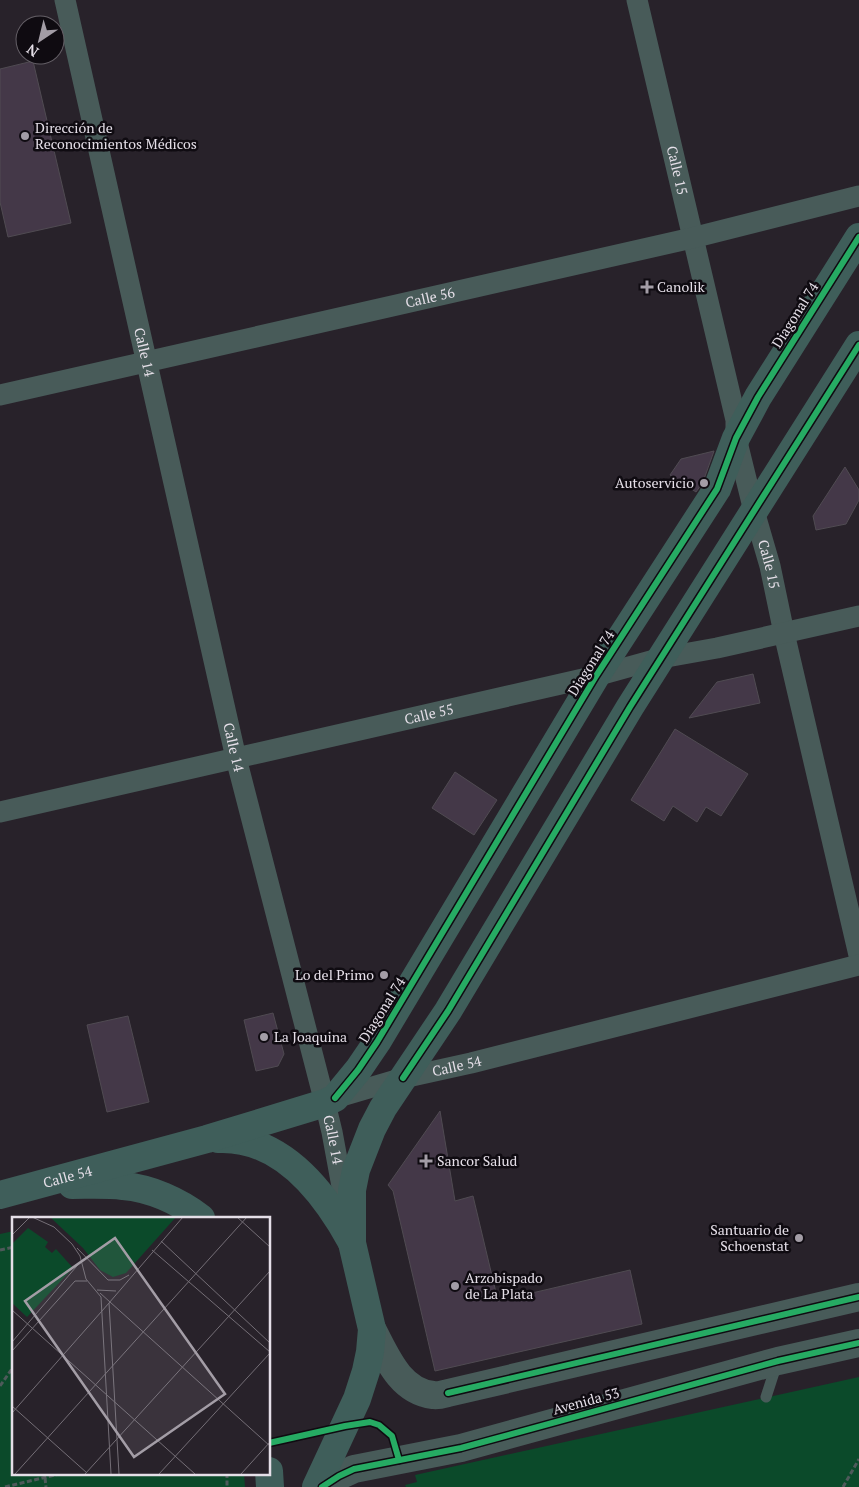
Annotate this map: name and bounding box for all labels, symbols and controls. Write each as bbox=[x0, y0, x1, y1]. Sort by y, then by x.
north arrow bbox=[15, 15, 65, 65]
text: N bbox=[22, 40, 42, 62]
place label: Dirección de Reconocimientos Médicos bbox=[35, 118, 197, 153]
marker: Dirección de Reconocimientos Médicos bbox=[19, 130, 31, 142]
street label: Calle 15 bbox=[663, 144, 693, 197]
place label: Canolik bbox=[657, 277, 706, 296]
street label: Diagonal 74 bbox=[767, 278, 823, 351]
marker: Canolik bbox=[641, 281, 653, 293]
street label: Calle 56 bbox=[404, 282, 457, 312]
street label: Calle 14 bbox=[130, 326, 160, 379]
place label: Autoservicio bbox=[615, 473, 694, 492]
marker: Autoservicio bbox=[698, 477, 710, 489]
street label: Calle 15 bbox=[754, 537, 784, 590]
street label: Diagonal 74 bbox=[563, 626, 619, 699]
street label: Calle 55 bbox=[402, 699, 455, 728]
street label: Calle 14 bbox=[219, 721, 249, 774]
place label: Lo del Primo bbox=[295, 965, 374, 984]
marker: Lo del Primo bbox=[378, 969, 390, 981]
street label: Diagonal 74 bbox=[354, 973, 410, 1046]
place label: La Joaquina bbox=[274, 1027, 347, 1046]
marker: La Joaquina bbox=[258, 1031, 270, 1043]
street label: Calle 54 bbox=[430, 1051, 484, 1080]
street label: Calle 14 bbox=[319, 1113, 348, 1166]
place label: Sancor Salud bbox=[437, 1151, 518, 1170]
marker: Sancor Salud bbox=[419, 1154, 433, 1168]
street label: Calle 54 bbox=[41, 1160, 95, 1192]
inset map bbox=[12, 1217, 270, 1474]
place label: Santuario de Schoenstat bbox=[710, 1220, 790, 1255]
marker: Santuario de Schoenstat bbox=[793, 1232, 805, 1244]
place label: Arzobispado de La Plata bbox=[465, 1268, 543, 1303]
marker: Arzobispado de La Plata bbox=[449, 1280, 461, 1292]
street label: Avenida 53 bbox=[551, 1383, 621, 1419]

